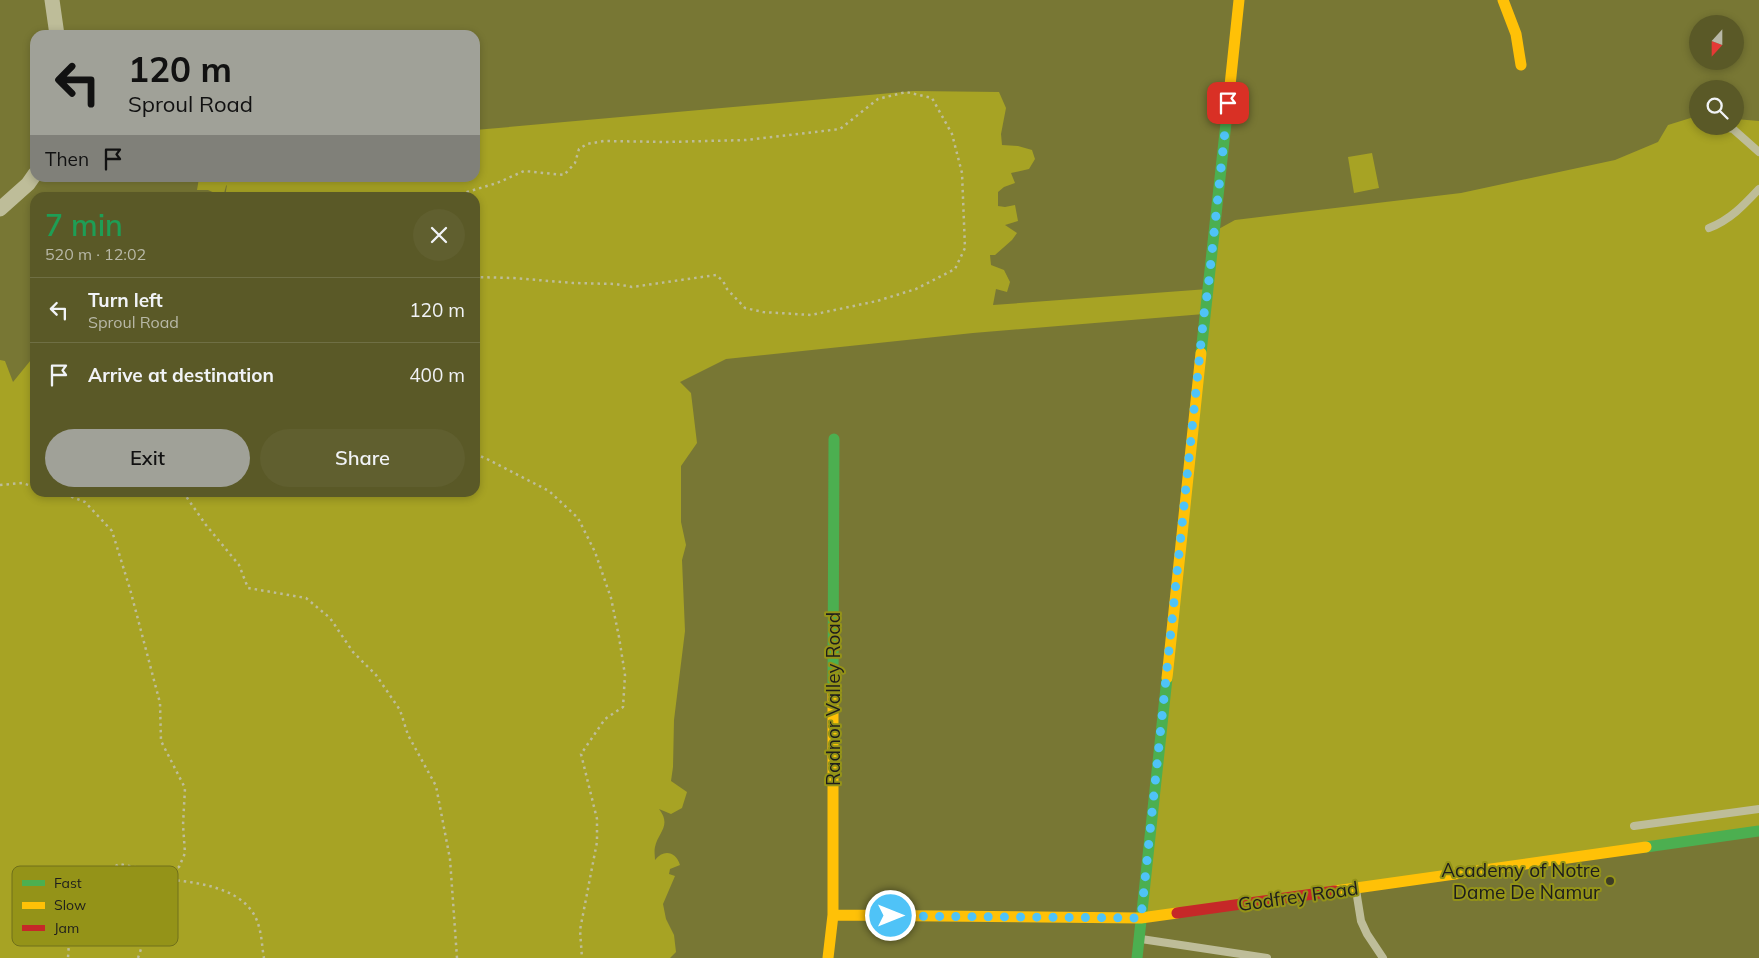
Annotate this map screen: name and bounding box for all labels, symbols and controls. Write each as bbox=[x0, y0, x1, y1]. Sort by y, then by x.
north arrow bbox=[1689, 15, 1744, 70]
map controls bbox=[1689, 15, 1744, 135]
text: 120 m bbox=[128, 47, 232, 91]
icon: left bbox=[45, 50, 110, 115]
button: search bbox=[1689, 80, 1744, 135]
pin bbox=[1207, 82, 1249, 124]
icon: arrive bbox=[1214, 89, 1242, 117]
text: Sproul Road bbox=[128, 90, 253, 118]
icon: arrive bbox=[99, 145, 127, 173]
text: Then bbox=[45, 147, 89, 171]
text: 7 min bbox=[45, 206, 123, 244]
button: close bbox=[413, 209, 465, 261]
text: 520 m · 12:02 bbox=[45, 244, 146, 264]
text: Turn left bbox=[88, 288, 163, 312]
icon: left bbox=[45, 296, 73, 324]
text: 120 m bbox=[409, 298, 465, 322]
text: Sproul Road bbox=[88, 312, 179, 332]
icon: arrive bbox=[45, 361, 73, 389]
text: Arrive at destination bbox=[88, 363, 274, 387]
text: 400 m bbox=[409, 363, 465, 387]
button: Exit bbox=[45, 429, 250, 487]
button: Share bbox=[260, 429, 465, 487]
street label: Radnor Valley Road bbox=[821, 612, 845, 786]
place label: Academy of Notre Dame De Namur bbox=[1441, 858, 1600, 904]
legend bbox=[12, 866, 178, 946]
text: Fast bbox=[54, 874, 82, 892]
marker: Academy of Notre Dame De Namur bbox=[1604, 875, 1616, 887]
street label: Godfrey Road bbox=[1236, 876, 1360, 916]
position arrow bbox=[864, 889, 916, 941]
text: Slow bbox=[54, 896, 86, 914]
text: Jam bbox=[54, 919, 79, 937]

